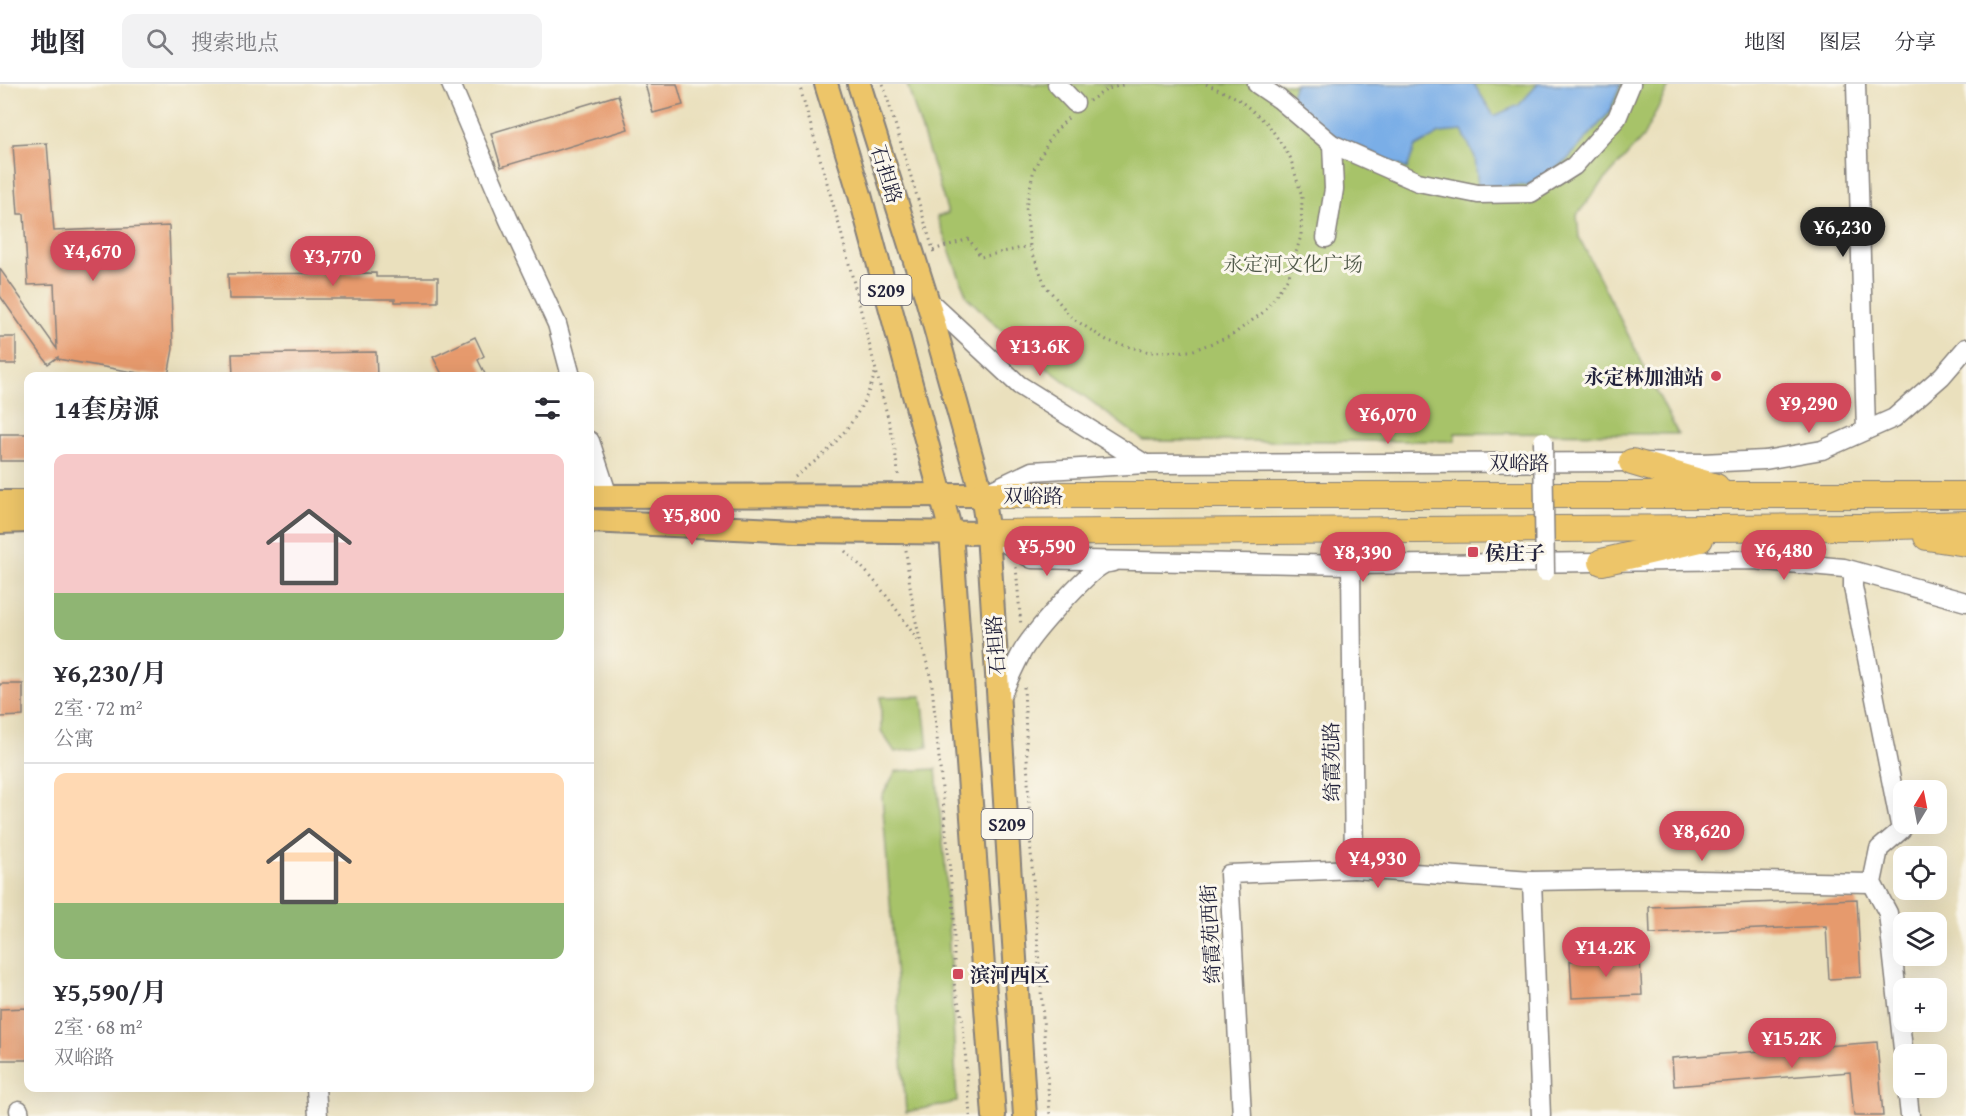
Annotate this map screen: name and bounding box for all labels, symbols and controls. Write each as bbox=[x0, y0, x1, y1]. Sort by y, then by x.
search box bbox=[122, 14, 542, 68]
text: 地图 bbox=[30, 21, 86, 62]
icon: search bbox=[143, 25, 176, 58]
text: 搜索地点 bbox=[191, 26, 279, 58]
text: 地图 bbox=[1744, 26, 1786, 57]
text: 图层 bbox=[1819, 26, 1861, 57]
text: 分享 bbox=[1894, 26, 1936, 57]
street label: 石担路 bbox=[864, 141, 910, 207]
pin: ¥6,230 bbox=[1794, 207, 1892, 258]
text: ¥6,230 bbox=[1814, 212, 1872, 241]
pin: ¥4,670 bbox=[44, 231, 142, 282]
text: ¥4,670 bbox=[64, 236, 122, 265]
pin: ¥3,770 bbox=[284, 236, 382, 287]
text: ¥3,770 bbox=[304, 241, 362, 270]
park label: 永定河文化广场 bbox=[1223, 249, 1363, 278]
road number: S209 bbox=[860, 275, 912, 305]
pin: ¥13.6K bbox=[991, 326, 1089, 377]
text: ¥13.6K bbox=[1010, 331, 1070, 360]
place label: 永定林加油站 bbox=[1584, 362, 1704, 391]
marker: 永定林加油站 bbox=[1709, 369, 1723, 383]
pin: ¥9,290 bbox=[1760, 383, 1858, 434]
text: ¥9,290 bbox=[1780, 388, 1838, 417]
text: 14套房源 bbox=[54, 389, 159, 428]
icon: filters bbox=[531, 392, 564, 425]
pin: ¥6,070 bbox=[1339, 394, 1437, 445]
text: ¥6,070 bbox=[1359, 399, 1417, 428]
street label: 双峪路 bbox=[1489, 448, 1549, 477]
street label: 双峪路 bbox=[1003, 481, 1063, 510]
icon: home bbox=[255, 493, 363, 601]
pin: ¥5,800 bbox=[643, 495, 741, 546]
text: ¥5,800 bbox=[663, 500, 721, 529]
pin: ¥5,590 bbox=[998, 526, 1096, 577]
pin: ¥6,480 bbox=[1735, 530, 1833, 581]
text: ¥5,590 bbox=[1018, 531, 1076, 560]
pin: ¥8,390 bbox=[1314, 532, 1412, 583]
text: ¥6,480 bbox=[1755, 535, 1813, 564]
text: ¥8,390 bbox=[1334, 537, 1392, 566]
place label: 侯庄子 bbox=[1485, 538, 1545, 567]
marker: 侯庄子 bbox=[1466, 545, 1480, 559]
street label: 石担路 bbox=[978, 614, 1012, 676]
text: ¥6,230/月 bbox=[54, 653, 167, 692]
text: 2室 · 72 m² bbox=[54, 693, 143, 722]
street label: 绮霞苑路 bbox=[1316, 722, 1346, 802]
text: 公寓 bbox=[54, 723, 94, 752]
north arrow bbox=[1893, 780, 1947, 834]
map controls bbox=[1893, 780, 1947, 1098]
road number: S209 bbox=[982, 809, 1032, 839]
pin: ¥8,620 bbox=[1653, 811, 1751, 862]
icon: home bbox=[255, 812, 363, 920]
text: ¥8,620 bbox=[1673, 816, 1731, 845]
pin: ¥4,930 bbox=[1329, 838, 1427, 889]
text: ¥4,930 bbox=[1349, 843, 1407, 872]
button: locate bbox=[1893, 846, 1947, 900]
street label: 绮霞苑西街 bbox=[1193, 883, 1227, 985]
button: layers bbox=[1893, 912, 1947, 966]
pin: ¥14.2K bbox=[1557, 927, 1655, 978]
text: ¥14.2K bbox=[1576, 932, 1636, 961]
place label: 滨河西区 bbox=[970, 960, 1050, 989]
marker: 滨河西区 bbox=[951, 967, 965, 981]
text: ¥5,590/月 bbox=[54, 972, 167, 1011]
button: + bbox=[1893, 978, 1947, 1032]
text: 2室 · 68 m² bbox=[54, 1012, 143, 1041]
pin: ¥15.2K bbox=[1743, 1018, 1841, 1069]
text: ¥15.2K bbox=[1762, 1023, 1822, 1052]
text: 双峪路 bbox=[54, 1042, 114, 1071]
button: − bbox=[1893, 1044, 1947, 1098]

